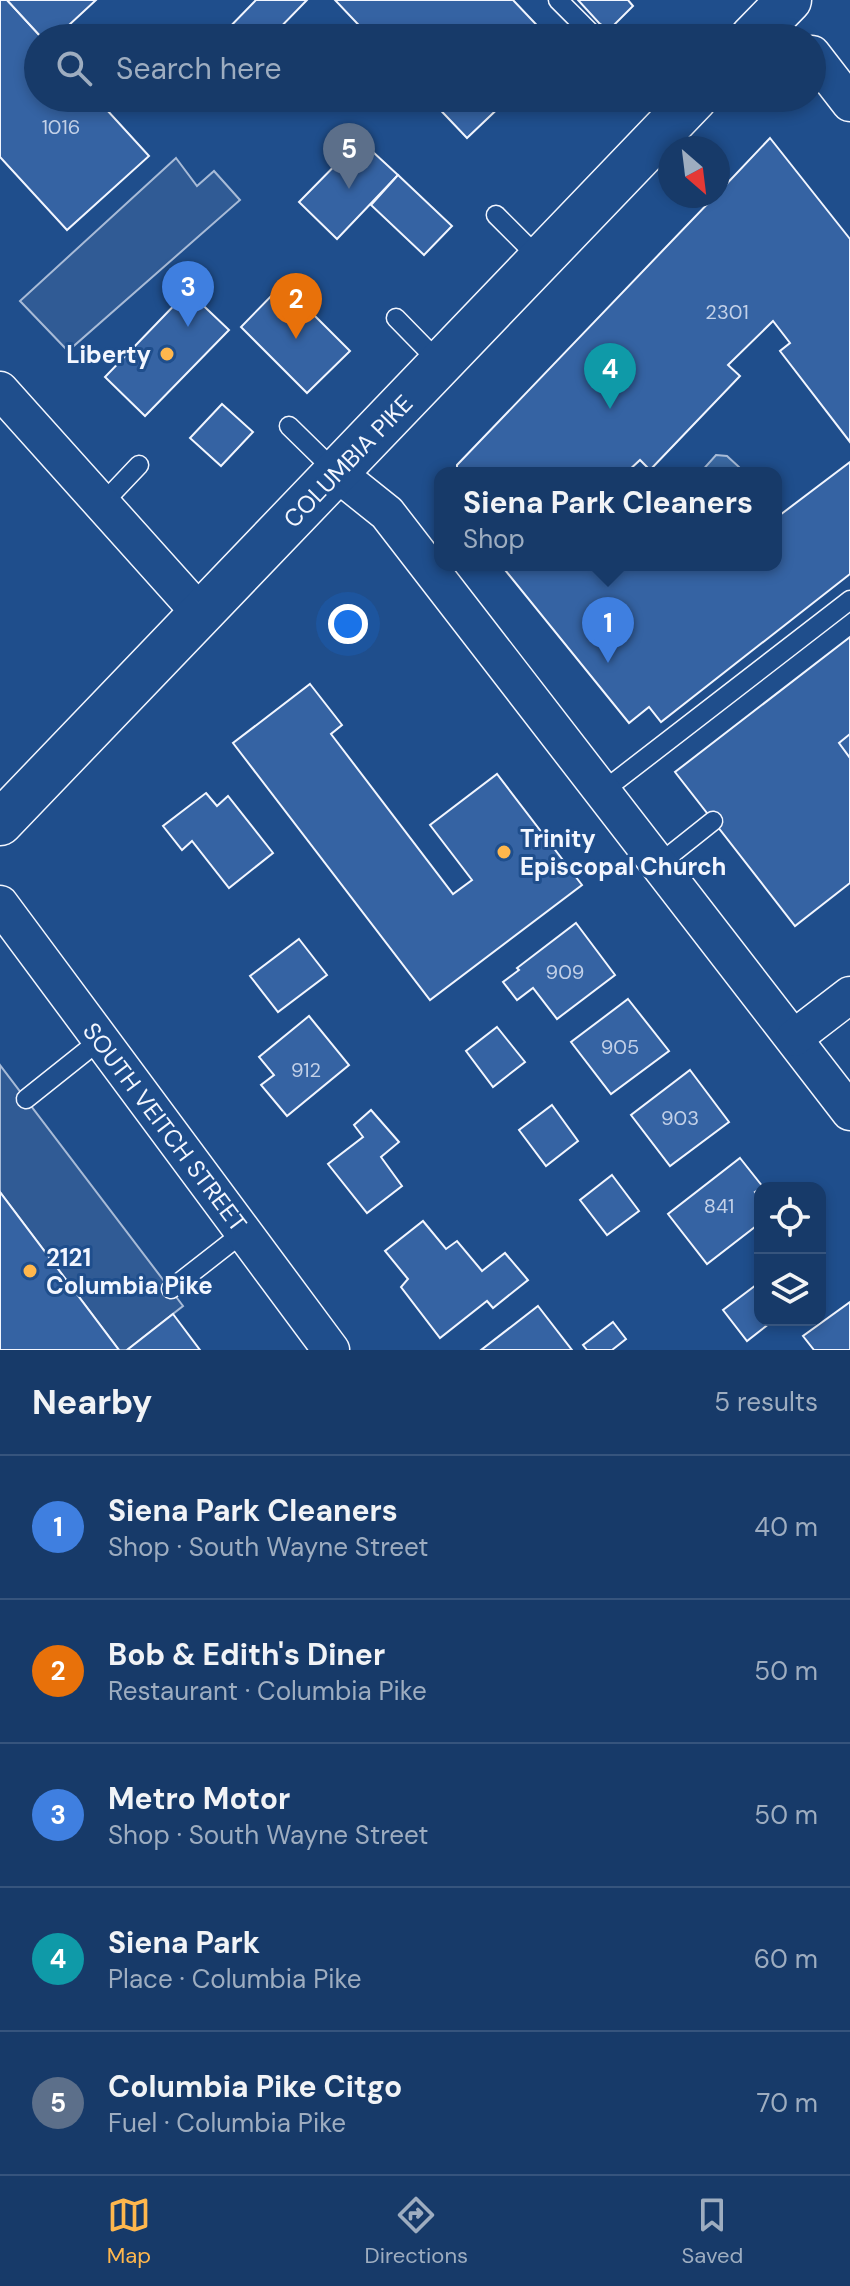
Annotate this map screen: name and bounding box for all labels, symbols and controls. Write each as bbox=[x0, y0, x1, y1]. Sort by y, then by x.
search box bbox=[24, 24, 826, 112]
icon: search bbox=[52, 46, 96, 90]
text: Search here bbox=[116, 49, 282, 88]
house number: 1016 bbox=[42, 114, 80, 140]
pin: 5 bbox=[323, 123, 375, 189]
north arrow bbox=[658, 136, 730, 208]
pin: 3 bbox=[162, 261, 214, 327]
pin: 2 bbox=[270, 273, 322, 339]
house number: 2301 bbox=[705, 299, 749, 325]
place label: Liberty bbox=[66, 339, 152, 370]
pin: 4 bbox=[584, 343, 636, 409]
marker: Liberty bbox=[158, 345, 176, 363]
street label: COLUMBIA PIKE bbox=[277, 388, 419, 534]
popup bbox=[434, 467, 782, 571]
text: Siena Park Cleaners bbox=[463, 483, 753, 522]
text: Shop bbox=[463, 522, 525, 556]
pin: 1 bbox=[582, 597, 634, 663]
your location bbox=[328, 604, 368, 644]
place label: Trinity Episcopal Church bbox=[520, 823, 726, 882]
marker: Trinity Episcopal Church bbox=[495, 843, 513, 861]
house number: 909 bbox=[546, 959, 584, 985]
street label: SOUTH VEITCH STREET bbox=[76, 1016, 254, 1238]
house number: 905 bbox=[601, 1034, 639, 1060]
house number: 912 bbox=[291, 1057, 321, 1083]
house number: 903 bbox=[661, 1105, 699, 1131]
map controls bbox=[754, 1182, 826, 1326]
button: locate bbox=[754, 1182, 826, 1254]
house number: 841 bbox=[704, 1193, 734, 1219]
place label: 2121 Columbia Pike bbox=[46, 1242, 213, 1301]
button: layers bbox=[754, 1254, 826, 1326]
marker: 2121 Columbia Pike bbox=[21, 1262, 39, 1280]
text: Nearby bbox=[32, 1380, 152, 1425]
text: 5 results bbox=[714, 1385, 818, 1419]
text: Siena Park Cleaners bbox=[108, 1491, 398, 1530]
text: 1 bbox=[53, 1510, 63, 1544]
text: 40 m bbox=[754, 1510, 818, 1544]
text: Shop · South Wayne Street bbox=[108, 1530, 429, 1564]
text: Bob & Edith's Diner bbox=[108, 1635, 385, 1674]
text: 2 bbox=[50, 1654, 66, 1688]
text: 50 m bbox=[754, 1654, 818, 1688]
text: Restaurant · Columbia Pike bbox=[108, 1674, 427, 1708]
text: Metro Motor bbox=[108, 1779, 290, 1818]
text: 3 bbox=[50, 1798, 66, 1832]
text: 50 m bbox=[754, 1798, 818, 1832]
text: Shop · South Wayne Street bbox=[108, 1818, 429, 1852]
text: Siena Park bbox=[108, 1923, 260, 1962]
text: 4 bbox=[50, 1942, 66, 1976]
text: 60 m bbox=[754, 1942, 818, 1976]
text: Place · Columbia Pike bbox=[108, 1962, 361, 1996]
text: Columbia Pike Citgo bbox=[108, 2067, 402, 2106]
text: 5 bbox=[50, 2086, 66, 2120]
text: 70 m bbox=[757, 2086, 818, 2120]
text: Fuel · Columbia Pike bbox=[108, 2106, 346, 2140]
tab: Map bbox=[107, 2193, 151, 2270]
tab: Directions bbox=[365, 2193, 468, 2270]
tab: Saved bbox=[682, 2193, 743, 2270]

